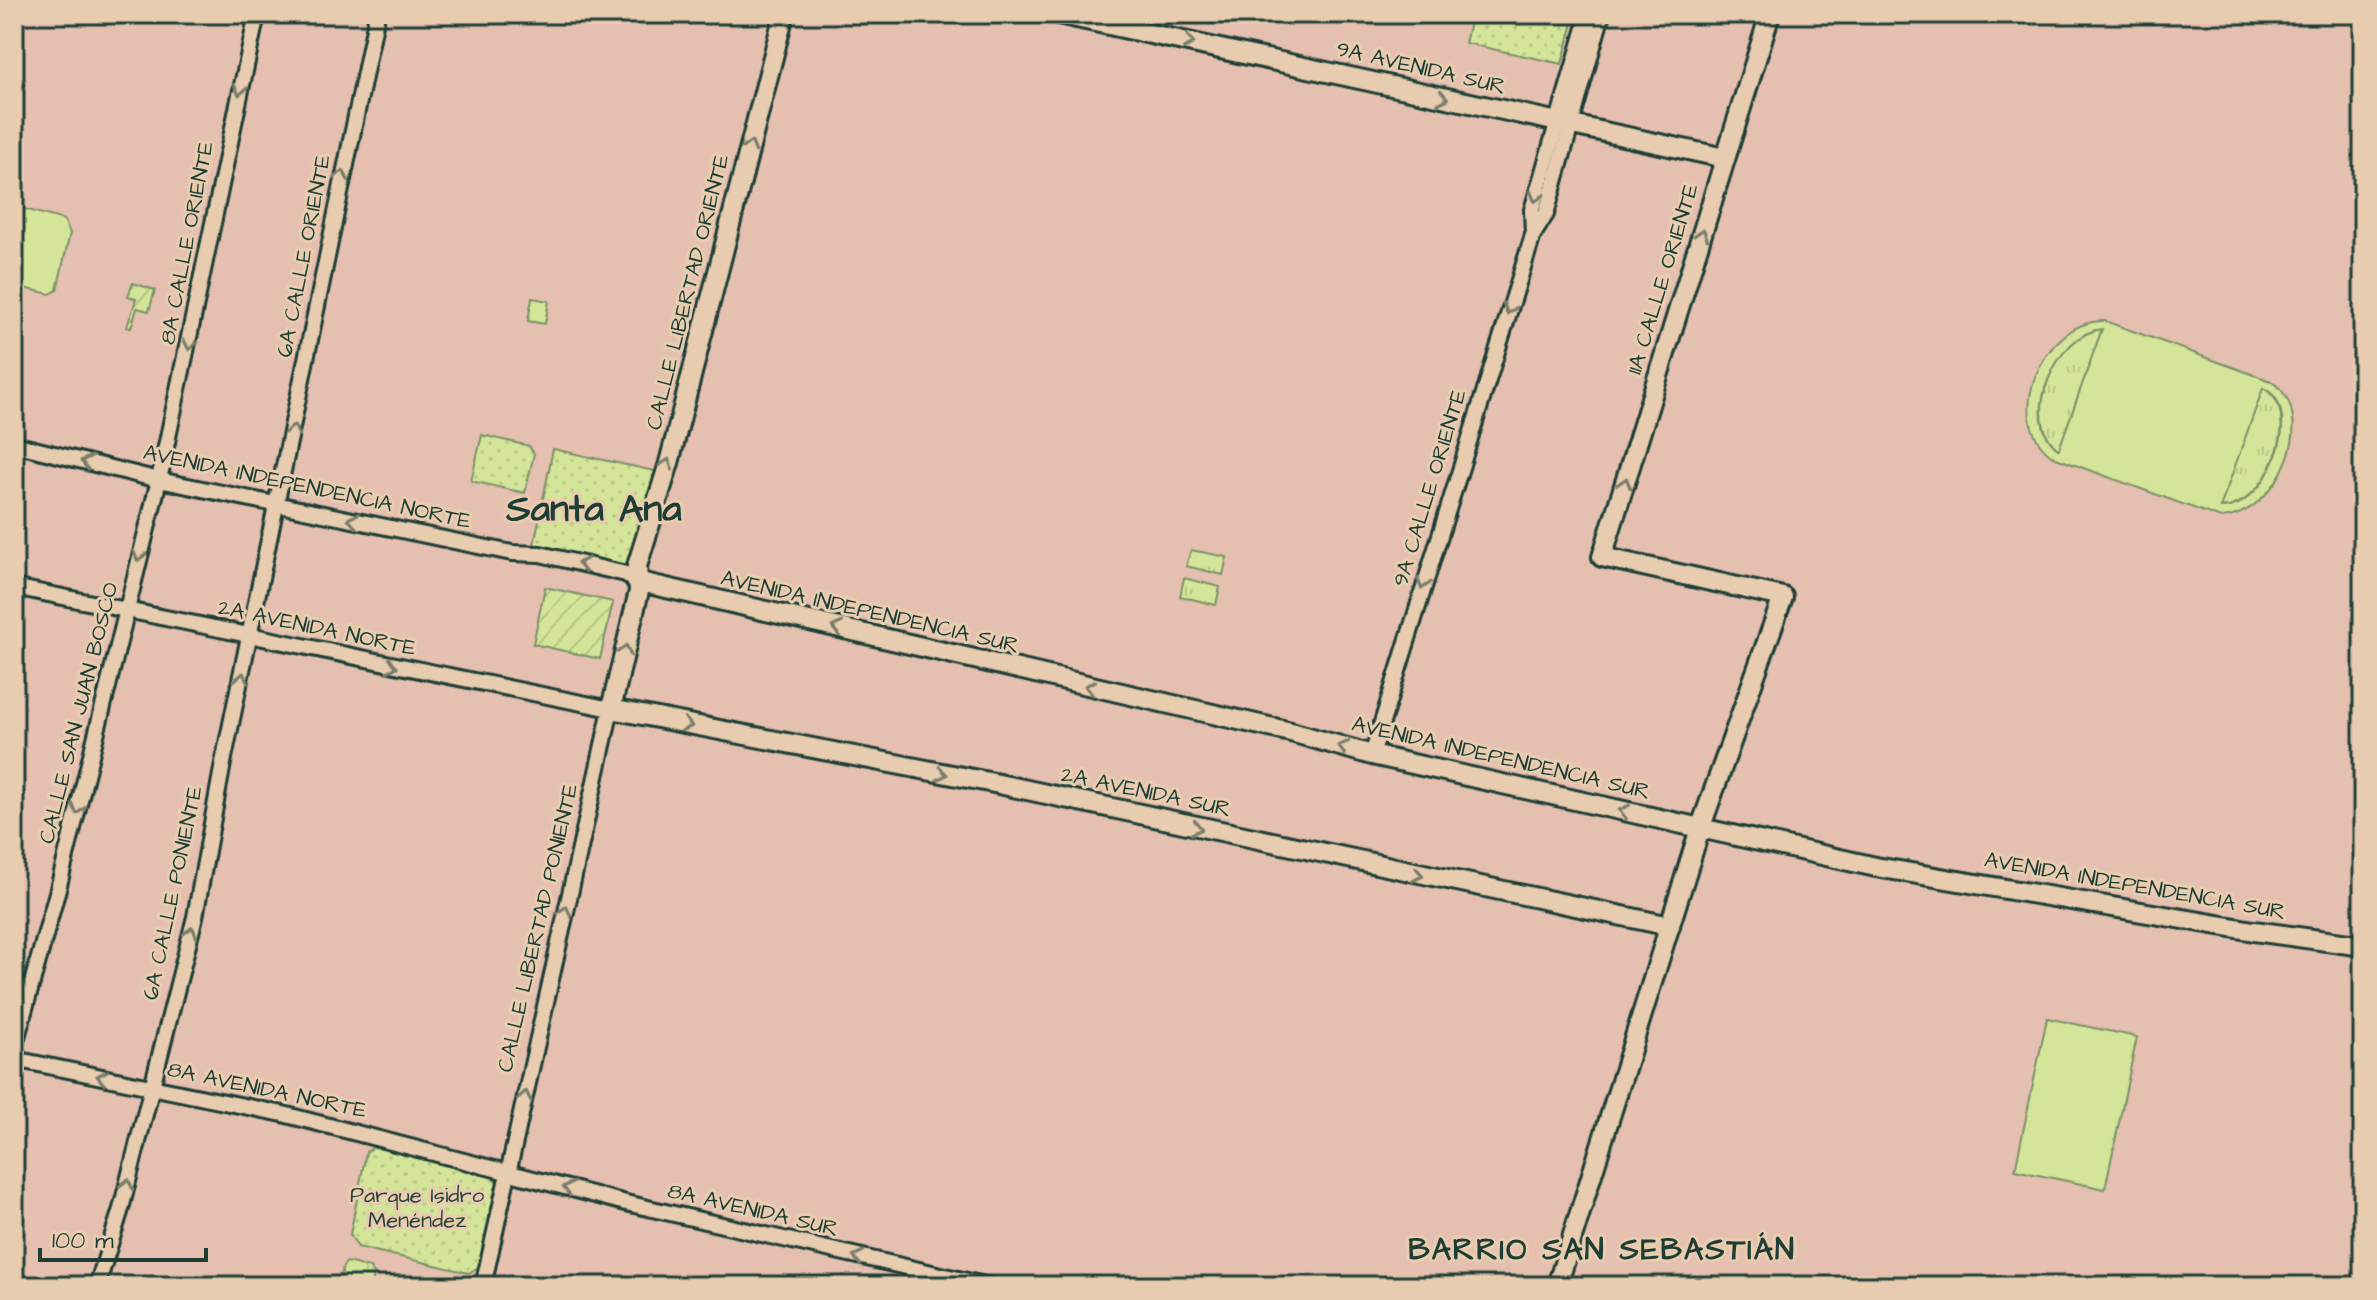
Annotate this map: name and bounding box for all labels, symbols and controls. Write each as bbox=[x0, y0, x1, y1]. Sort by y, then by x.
one-way arrow bbox=[1182, 33, 1196, 50]
street label: 9A AVENIDA SUR bbox=[1333, 33, 1509, 103]
one-way arrow bbox=[232, 83, 249, 96]
one-way arrow bbox=[1436, 89, 1450, 106]
street label: 8A CALLE ORIENTE bbox=[152, 139, 222, 347]
one-way arrow bbox=[741, 140, 758, 154]
street label: CALLE LIBERTAD ORIENTE bbox=[639, 151, 737, 433]
street label: 6A CALLE ORIENTE bbox=[269, 152, 339, 360]
one-way arrow bbox=[333, 168, 350, 182]
street label: 11A CALLE ORIENTE bbox=[1619, 180, 1707, 378]
one-way arrow bbox=[1529, 189, 1545, 203]
one-way arrow bbox=[1693, 228, 1709, 242]
one-way arrow bbox=[1502, 302, 1518, 316]
one-way arrow bbox=[182, 338, 199, 352]
street label: 9A CALLE ORIENTE bbox=[1385, 386, 1475, 590]
one-way arrow bbox=[284, 424, 301, 437]
street label: AVENIDA INDEPENDENCIA NORTE bbox=[140, 437, 474, 537]
one-way arrow bbox=[80, 454, 94, 471]
one-way arrow bbox=[658, 458, 674, 472]
one-way arrow bbox=[1616, 476, 1632, 490]
district label: Santa Ana bbox=[505, 484, 682, 536]
one-way arrow bbox=[346, 513, 360, 530]
one-way arrow bbox=[132, 549, 149, 562]
one-way arrow bbox=[577, 556, 590, 573]
street label: AVENIDA INDEPENDENCIA SUR bbox=[718, 563, 1022, 661]
one-way arrow bbox=[1416, 577, 1432, 591]
street label: CALLE SAN JUAN BOSCO bbox=[32, 579, 127, 847]
street label: 2A AVENIDA NORTE bbox=[215, 592, 419, 664]
one-way arrow bbox=[831, 620, 845, 637]
one-way arrow bbox=[616, 644, 633, 658]
one-way arrow bbox=[384, 657, 398, 674]
one-way arrow bbox=[233, 671, 250, 685]
one-way arrow bbox=[1084, 680, 1098, 697]
street label: AVENIDA INDEPENDENCIA SUR bbox=[1349, 709, 1653, 807]
one-way arrow bbox=[680, 716, 693, 733]
one-way arrow bbox=[1337, 740, 1351, 756]
street label: 2A AVENIDA SUR bbox=[1058, 759, 1234, 825]
one-way arrow bbox=[936, 764, 949, 781]
street label: CALLE LIBERTAD PONIENTE bbox=[490, 781, 586, 1075]
street label: 6A CALLE PONIENTE bbox=[135, 783, 211, 1003]
one-way arrow bbox=[71, 801, 88, 815]
one-way arrow bbox=[1618, 803, 1632, 820]
one-way arrow bbox=[1189, 819, 1203, 836]
street label: AVENIDA INDEPENDENCIA SUR bbox=[1982, 844, 2288, 928]
one-way arrow bbox=[1411, 866, 1425, 883]
one-way arrow bbox=[556, 905, 573, 919]
one-way arrow bbox=[182, 926, 199, 940]
street label: 8A AVENIDA NORTE bbox=[164, 1054, 370, 1126]
one-way arrow bbox=[95, 1069, 109, 1086]
one-way arrow bbox=[516, 1090, 533, 1104]
street label: 8A AVENIDA SUR bbox=[664, 1175, 842, 1245]
one-way arrow bbox=[117, 1178, 134, 1192]
park label: Parque Isidro Menéndez bbox=[350, 1180, 485, 1236]
one-way arrow bbox=[561, 1181, 575, 1198]
scale bar bbox=[40, 1212, 206, 1262]
text: 100 m bbox=[52, 1224, 114, 1258]
district label: BARRIO SAN SEBASTIÁN bbox=[1408, 1229, 1796, 1271]
one-way arrow bbox=[852, 1249, 865, 1266]

